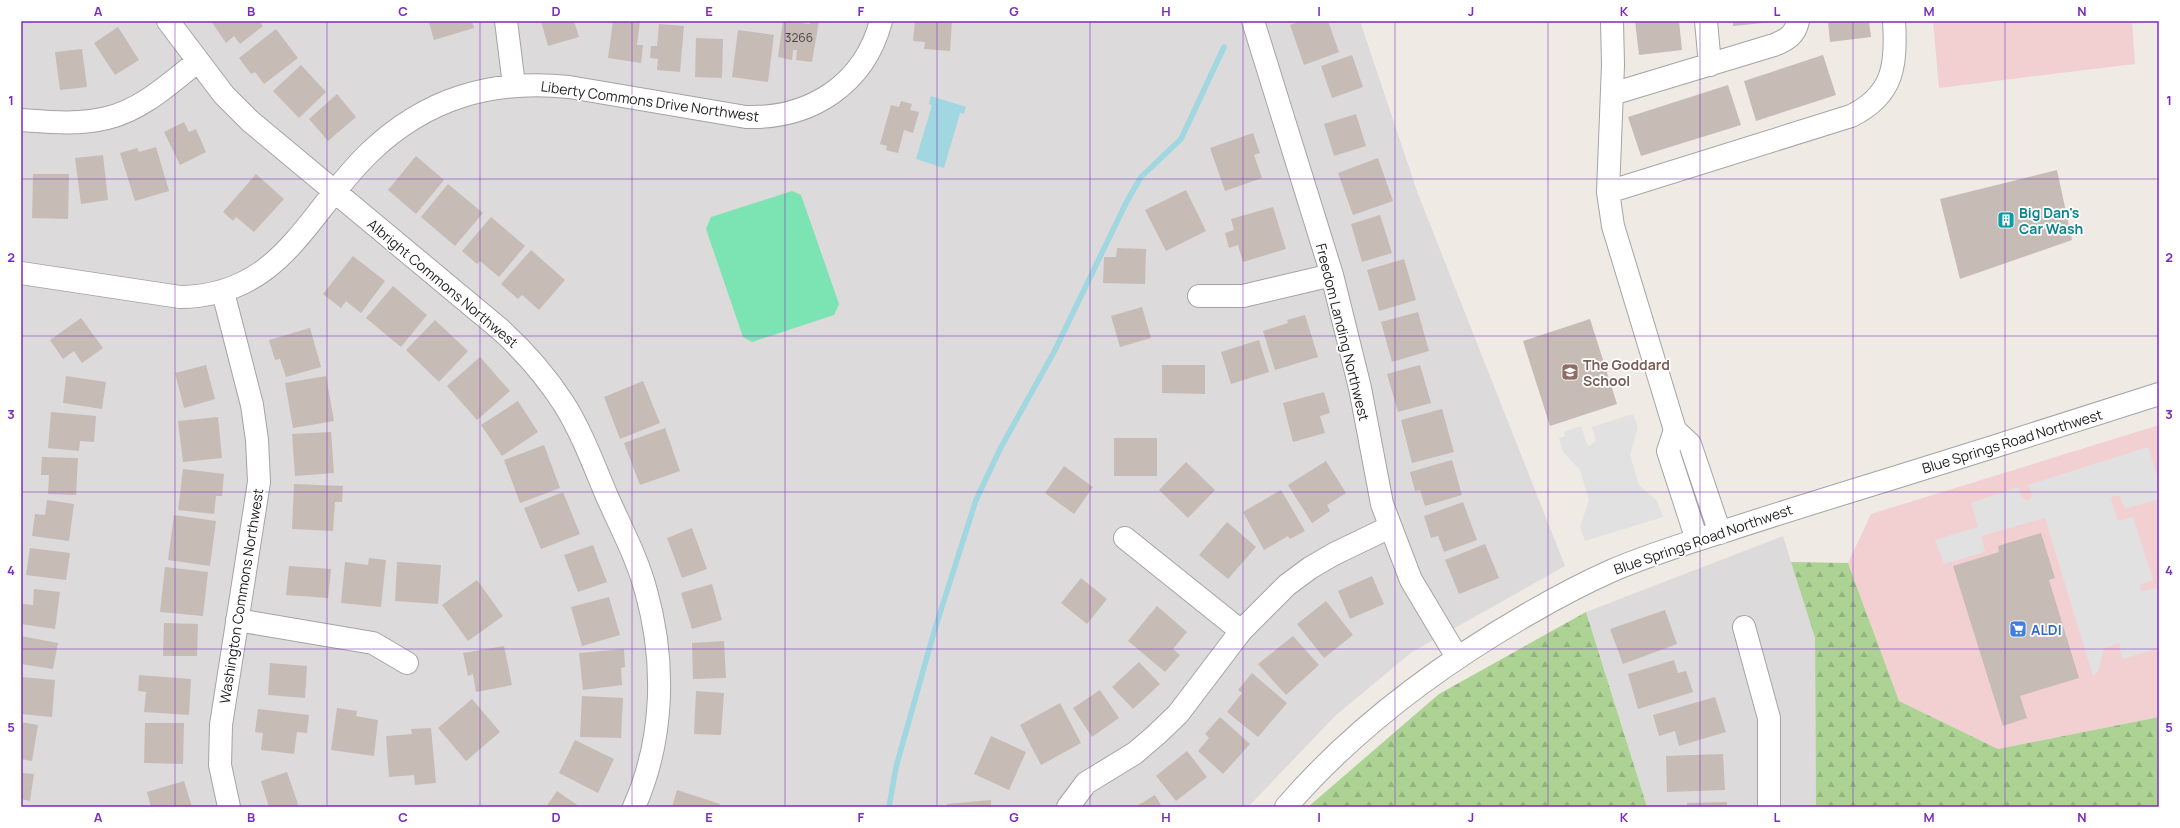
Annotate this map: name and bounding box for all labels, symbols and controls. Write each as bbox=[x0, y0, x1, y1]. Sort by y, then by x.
text: A bbox=[94, 2, 103, 20]
text: B bbox=[247, 2, 255, 20]
text: C bbox=[398, 2, 408, 20]
text: D bbox=[551, 2, 561, 20]
text: E bbox=[705, 2, 713, 20]
text: F bbox=[858, 2, 865, 20]
text: G bbox=[1009, 2, 1019, 20]
text: H bbox=[1161, 2, 1171, 20]
text: I bbox=[1317, 2, 1321, 20]
text: J bbox=[1468, 2, 1474, 20]
text: K bbox=[1620, 2, 1629, 20]
text: L bbox=[1774, 2, 1781, 20]
text: M bbox=[1923, 2, 1935, 20]
text: N bbox=[2077, 2, 2087, 20]
house number: 3266 bbox=[785, 29, 813, 46]
street label: Liberty Commons Drive Northwest bbox=[540, 76, 761, 126]
text: 1 bbox=[8, 91, 14, 109]
text: 1 bbox=[2166, 91, 2172, 109]
place label: Big Dan's Car Wash bbox=[2019, 203, 2083, 238]
building icon: Big Dan's Car Wash bbox=[1996, 210, 2016, 230]
street label: Albright Commons Northwest bbox=[364, 214, 523, 352]
street label: Freedom Landing Northwest bbox=[1312, 241, 1374, 423]
text: 2 bbox=[7, 248, 15, 266]
text: 2 bbox=[2165, 248, 2173, 266]
place label: The Goddard School bbox=[1583, 355, 1670, 390]
school or university icon: The Goddard School bbox=[1560, 362, 1580, 382]
street label: Blue Springs Road Northwest bbox=[1920, 404, 2105, 478]
text: 3 bbox=[7, 405, 15, 423]
text: 3 bbox=[2165, 405, 2173, 423]
street label: Washington Commons Northwest bbox=[215, 487, 267, 705]
street label: Blue Springs Road Northwest bbox=[1611, 499, 1795, 579]
text: 4 bbox=[7, 561, 15, 579]
text: 4 bbox=[2165, 561, 2173, 579]
supermarket icon: ALDI bbox=[2008, 619, 2028, 639]
place label: ALDI bbox=[2031, 620, 2062, 639]
text: 5 bbox=[7, 718, 15, 736]
text: 5 bbox=[2165, 718, 2173, 736]
text: A bbox=[94, 808, 103, 826]
text: B bbox=[247, 808, 255, 826]
text: C bbox=[398, 808, 408, 826]
text: D bbox=[551, 808, 561, 826]
text: E bbox=[705, 808, 713, 826]
text: F bbox=[858, 808, 865, 826]
text: G bbox=[1009, 808, 1019, 826]
text: H bbox=[1161, 808, 1171, 826]
text: I bbox=[1317, 808, 1321, 826]
text: J bbox=[1468, 808, 1474, 826]
text: K bbox=[1620, 808, 1629, 826]
text: L bbox=[1774, 808, 1781, 826]
text: M bbox=[1923, 808, 1935, 826]
text: N bbox=[2077, 808, 2087, 826]

